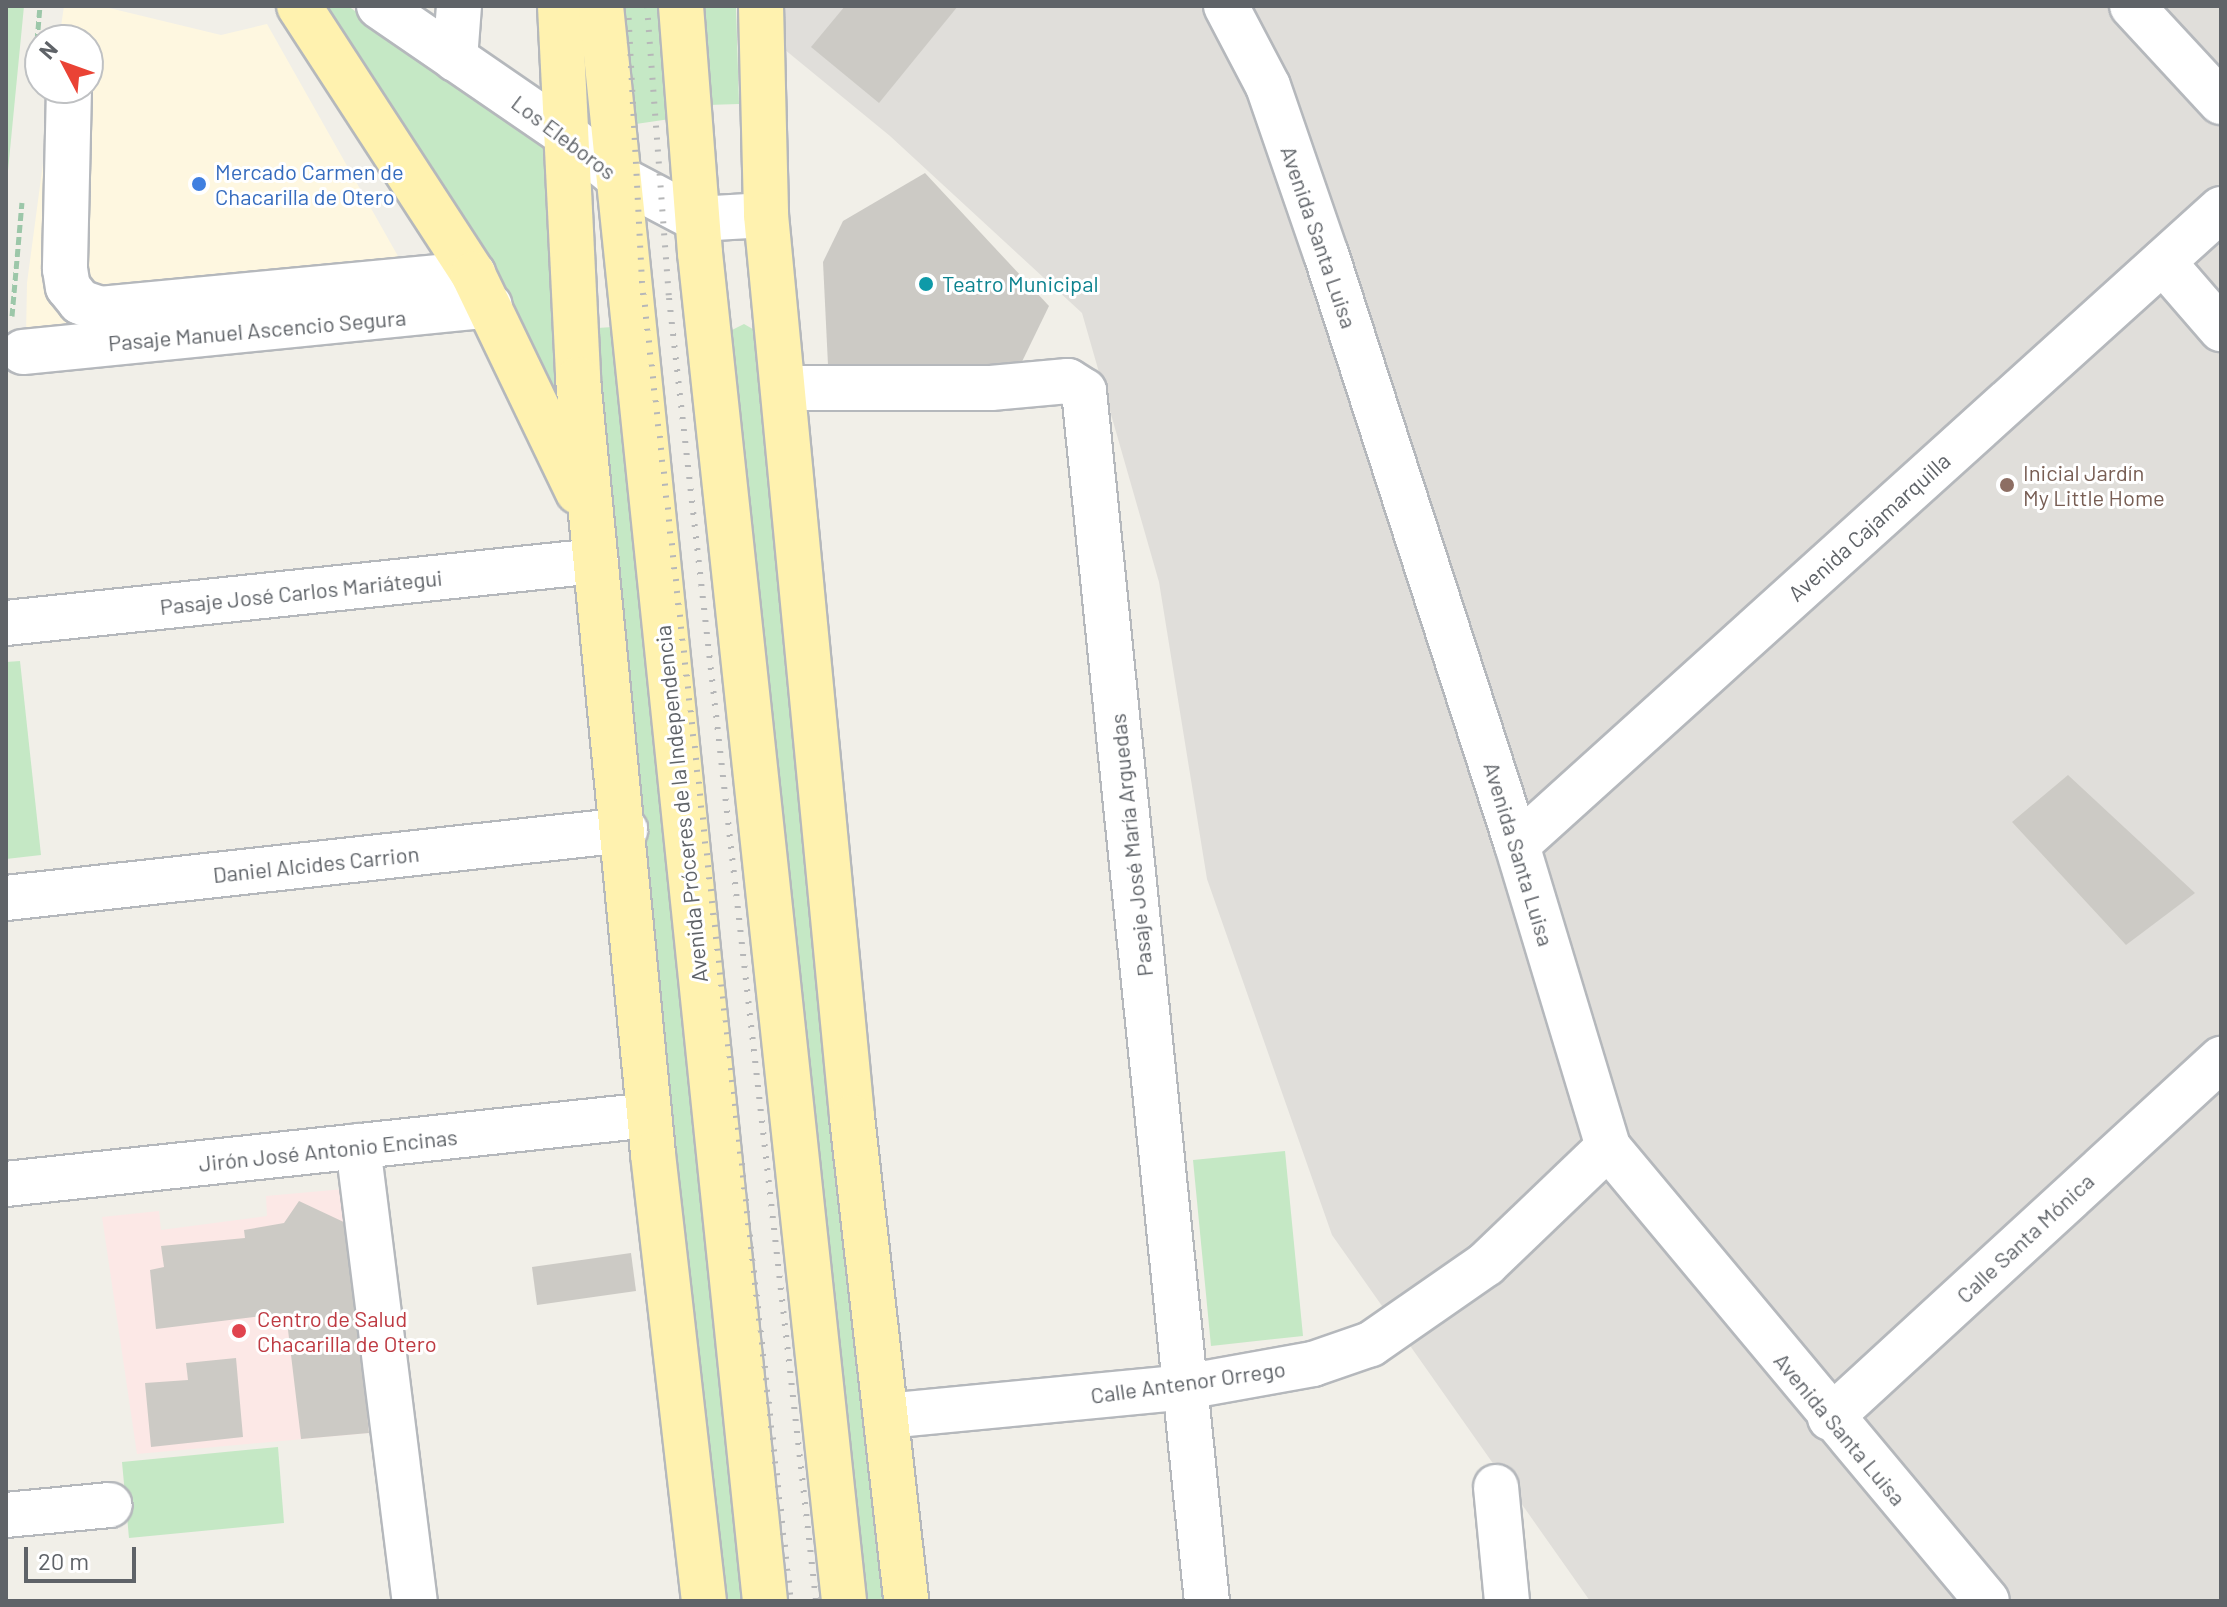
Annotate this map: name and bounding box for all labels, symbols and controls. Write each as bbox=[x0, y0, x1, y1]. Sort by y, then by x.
north arrow bbox=[24, 24, 104, 104]
text: N bbox=[33, 36, 62, 64]
street label: Los Eleboros bbox=[507, 89, 621, 185]
street label: Avenida Santa Luisa bbox=[1275, 142, 1363, 332]
place label: Mercado Carmen de Chacarilla de Otero bbox=[215, 158, 404, 210]
marker: Mercado Carmen de Chacarilla de Otero bbox=[190, 175, 208, 193]
place label: Teatro Municipal bbox=[942, 271, 1099, 297]
marker: Teatro Municipal bbox=[917, 275, 935, 293]
street label: Pasaje Manuel Ascencio Segura bbox=[107, 304, 407, 356]
street label: Avenida Cajamarquilla bbox=[1783, 447, 1955, 607]
place label: Inicial Jardín My Little Home bbox=[2023, 459, 2165, 510]
marker: Inicial Jardín My Little Home bbox=[1998, 476, 2016, 494]
street label: Pasaje José Carlos Mariátegui bbox=[158, 564, 444, 620]
street label: Avenida Próceres de la Independencia bbox=[649, 624, 713, 984]
street label: Pasaje José María Arguedas bbox=[1104, 712, 1158, 978]
street label: Avenida Santa Luisa bbox=[1478, 759, 1560, 949]
street label: Daniel Alcides Carrion bbox=[212, 840, 420, 888]
street label: Jirón José Antonio Encinas bbox=[197, 1123, 459, 1177]
street label: Calle Santa Mónica bbox=[1951, 1168, 2099, 1308]
place label: Centro de Salud Chacarilla de Otero bbox=[257, 1305, 437, 1356]
marker: Centro de Salud Chacarilla de Otero bbox=[228, 1320, 250, 1342]
street label: Avenida Santa Luisa bbox=[1769, 1347, 1911, 1511]
street label: Calle Antenor Orrego bbox=[1089, 1355, 1287, 1409]
scale bar bbox=[28, 1531, 140, 1581]
text: 20 m bbox=[38, 1546, 89, 1575]

